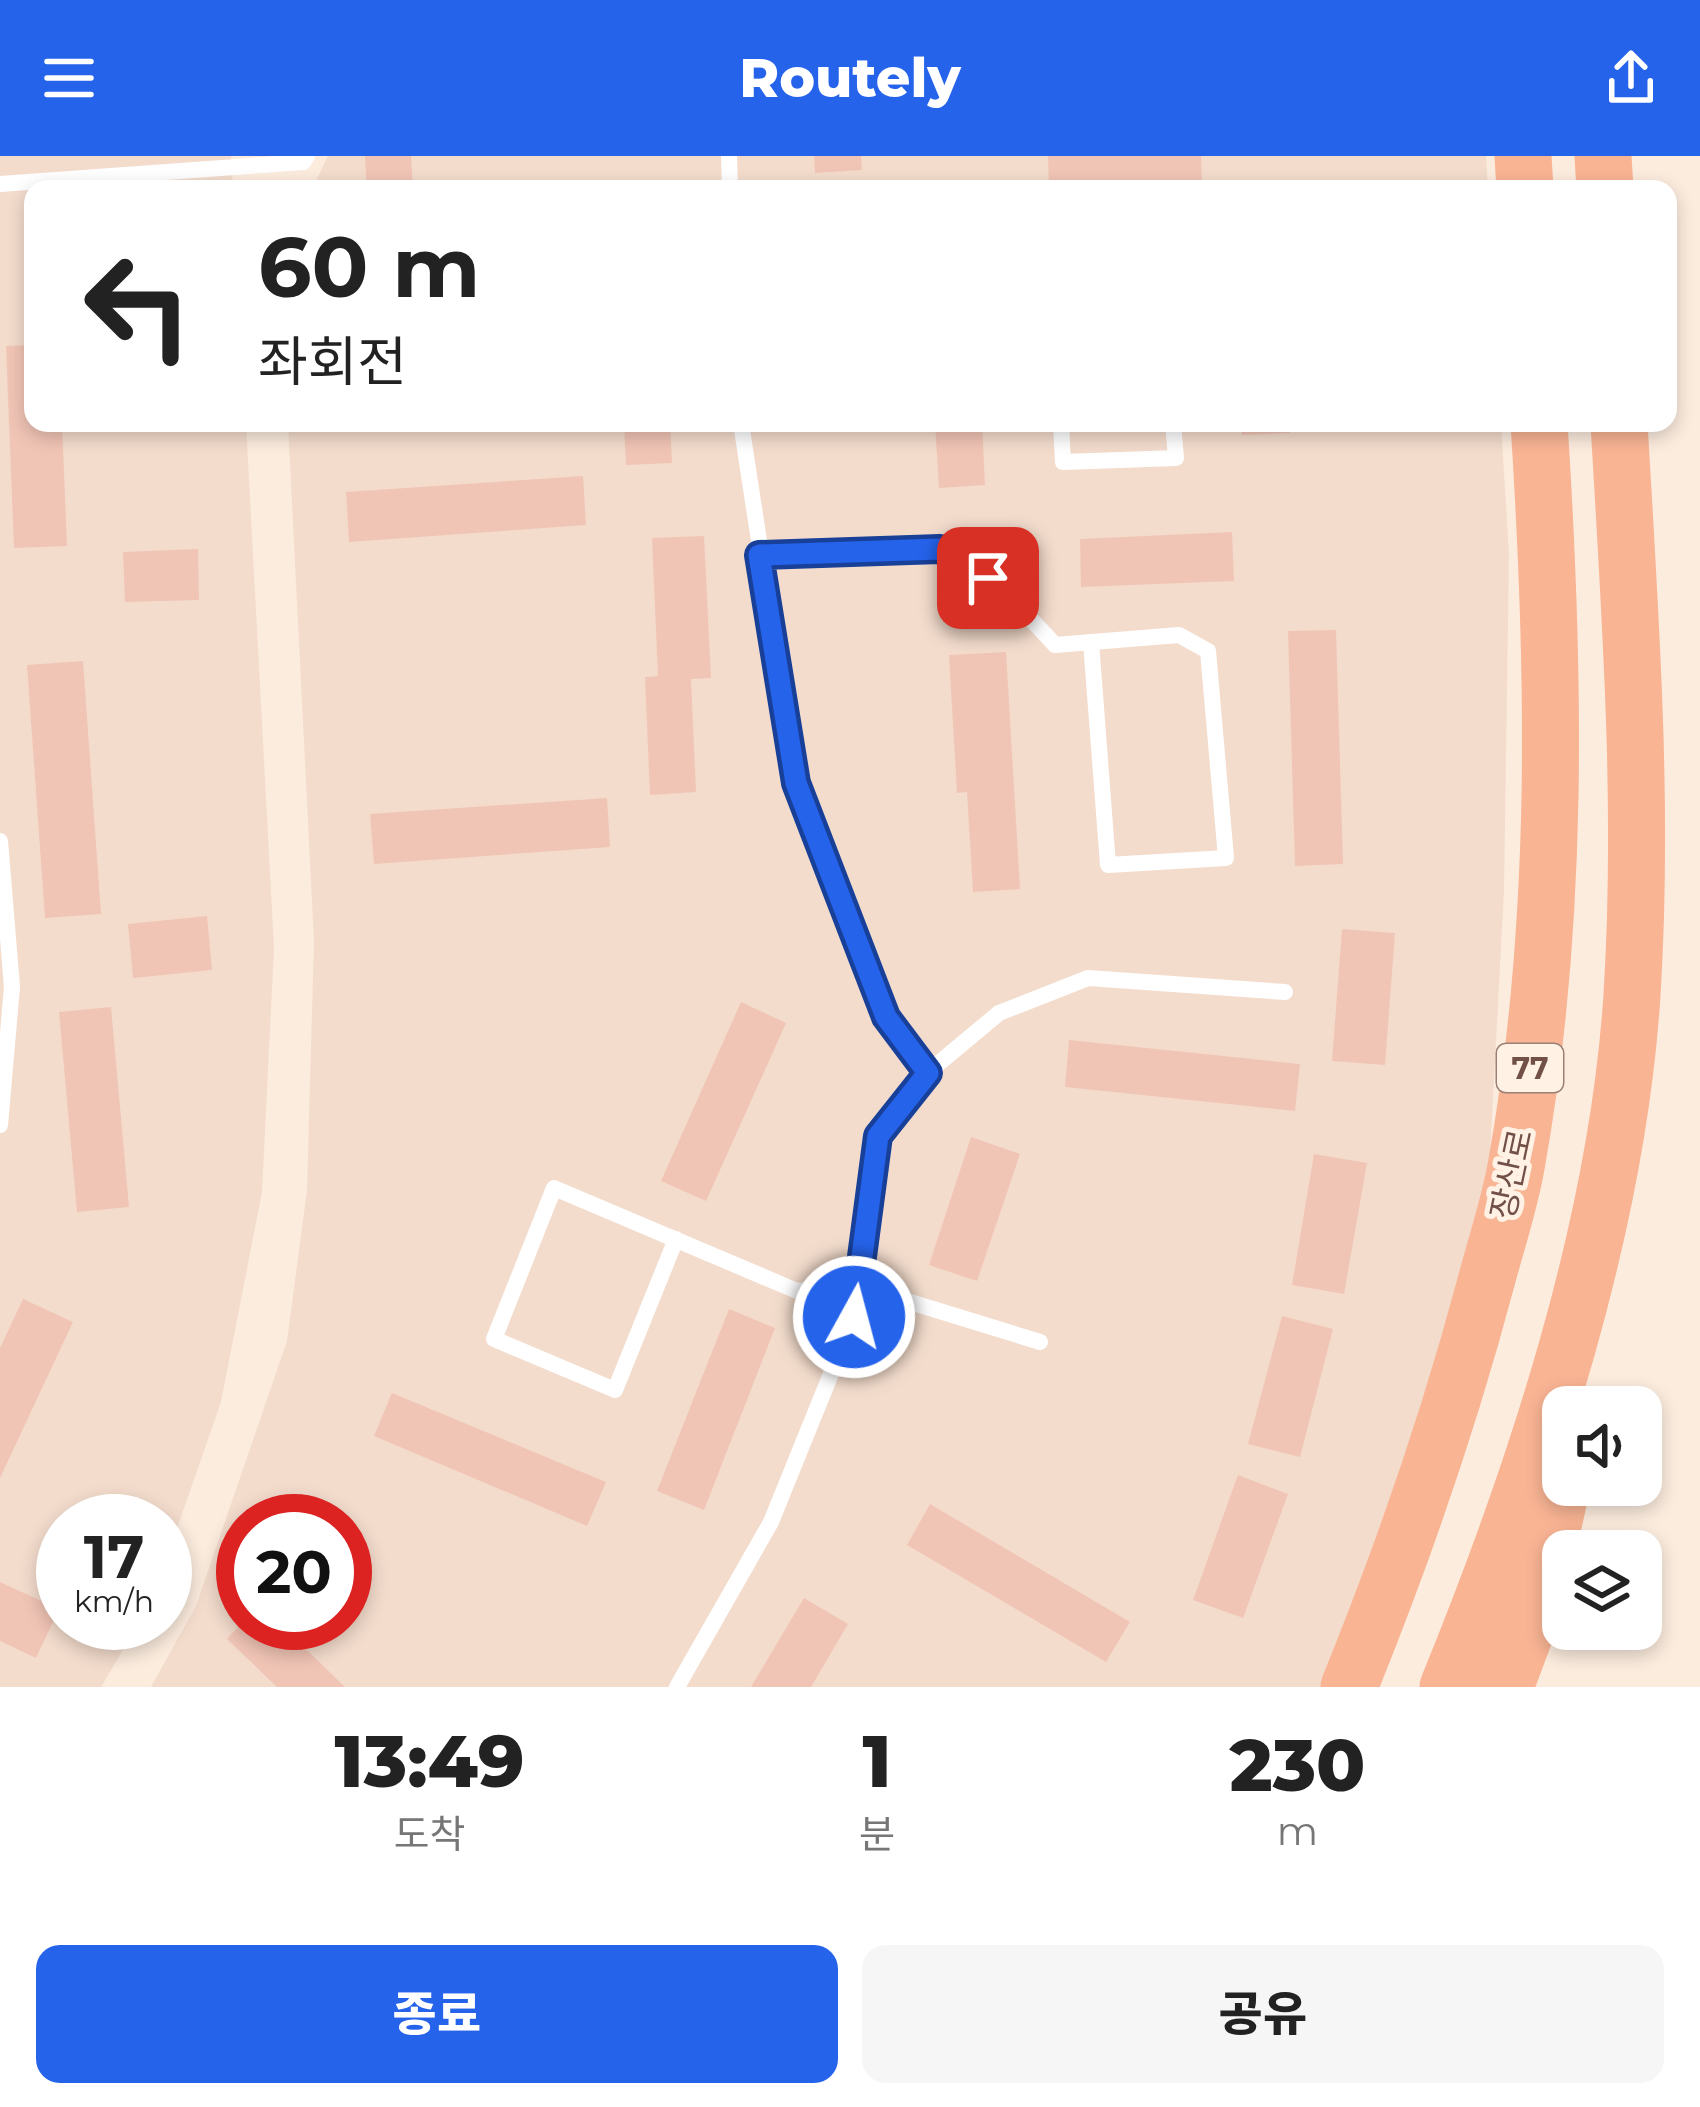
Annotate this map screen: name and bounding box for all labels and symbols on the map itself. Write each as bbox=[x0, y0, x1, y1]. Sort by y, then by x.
pin bbox=[937, 527, 1039, 629]
road number: 77 bbox=[1497, 1044, 1563, 1092]
street label: 장산로 bbox=[1482, 1125, 1540, 1223]
position arrow bbox=[791, 1254, 917, 1380]
speed limit sign: 20 bbox=[216, 1494, 372, 1650]

